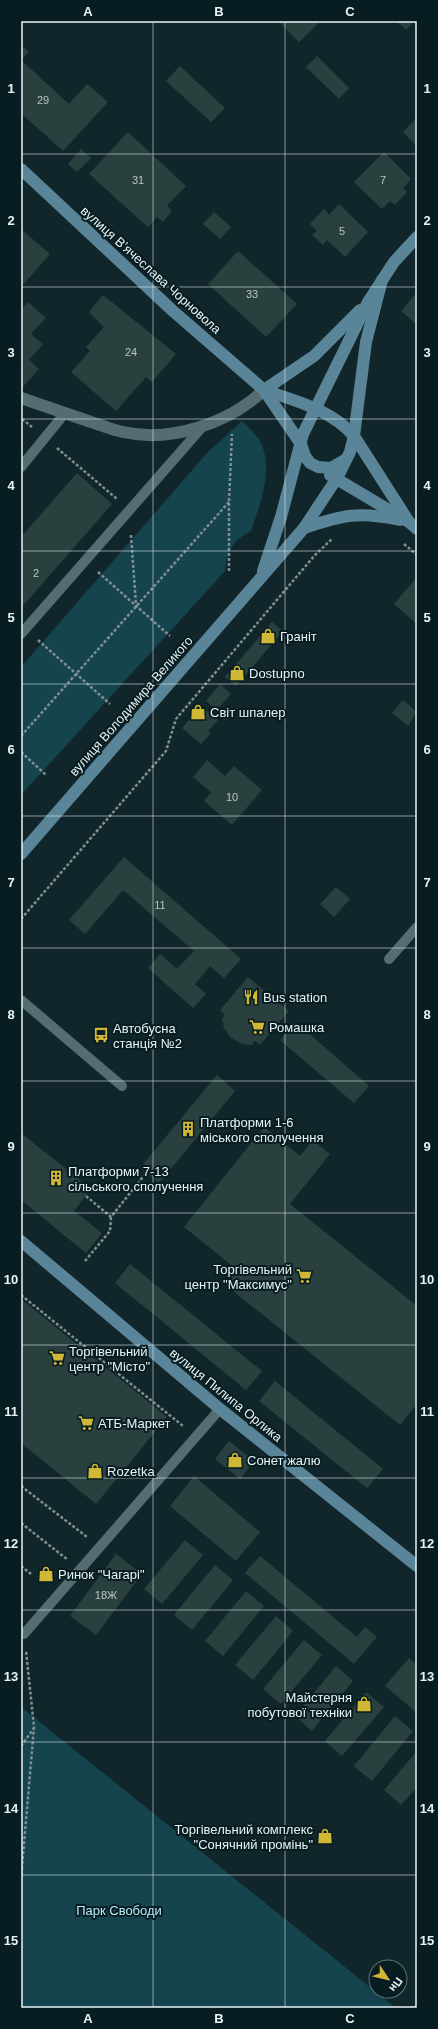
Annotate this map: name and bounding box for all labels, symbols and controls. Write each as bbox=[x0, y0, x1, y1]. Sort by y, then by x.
text: A bbox=[83, 4, 93, 19]
text: B bbox=[214, 4, 224, 19]
text: C bbox=[345, 4, 355, 19]
text: 1 bbox=[7, 81, 15, 96]
text: 1 bbox=[423, 81, 431, 96]
house number: 29 bbox=[37, 94, 49, 106]
house number: 31 bbox=[132, 174, 144, 186]
house number: 7 bbox=[380, 174, 386, 186]
street label: вулиця Вʼячеслава Чорновола bbox=[78, 203, 225, 337]
text: 2 bbox=[7, 213, 15, 228]
text: 2 bbox=[423, 213, 431, 228]
house number: 5 bbox=[339, 225, 345, 237]
house number: 33 bbox=[246, 288, 258, 300]
text: 3 bbox=[7, 345, 15, 360]
text: 3 bbox=[423, 345, 431, 360]
house number: 24 bbox=[125, 346, 137, 358]
text: 4 bbox=[7, 478, 15, 493]
text: 4 bbox=[423, 478, 431, 493]
house number: 2 bbox=[33, 567, 39, 579]
text: 5 bbox=[7, 610, 15, 625]
text: 5 bbox=[423, 610, 431, 625]
shop icon: Граніт bbox=[259, 627, 277, 645]
place label: Граніт bbox=[280, 629, 317, 644]
street label: вулиця Володимира Великого bbox=[66, 633, 196, 779]
shop icon: Dostupno bbox=[228, 664, 246, 682]
place label: Dostupno bbox=[249, 666, 305, 681]
shop icon: Світ шпалер bbox=[189, 703, 207, 721]
place label: Світ шпалер bbox=[210, 705, 286, 720]
text: 6 bbox=[7, 742, 15, 757]
text: 6 bbox=[423, 742, 431, 757]
house number: 10 bbox=[226, 791, 238, 803]
text: 7 bbox=[7, 875, 15, 890]
text: 7 bbox=[423, 875, 431, 890]
house number: 11 bbox=[154, 899, 166, 911]
restaurant icon: Bus station bbox=[242, 988, 260, 1006]
place label: Bus station bbox=[263, 990, 327, 1005]
text: 8 bbox=[7, 1007, 15, 1022]
text: 8 bbox=[423, 1007, 431, 1022]
supermarket icon: Ромашка bbox=[248, 1018, 266, 1036]
place label: Ромашка bbox=[269, 1020, 325, 1035]
place label: Автобусна станція №2 bbox=[113, 1021, 182, 1051]
bus stop icon: Автобусна станція №2 bbox=[92, 1026, 110, 1044]
place label: Платформи 1-6 міського сполучення bbox=[200, 1115, 323, 1145]
building icon: Платформи 1-6 міського сполучення bbox=[179, 1120, 197, 1138]
text: 9 bbox=[7, 1139, 15, 1154]
text: 9 bbox=[423, 1139, 431, 1154]
place label: Платформи 7-13 сільського сполучення bbox=[68, 1164, 203, 1194]
building icon: Платформи 7-13 сільського сполучення bbox=[47, 1169, 65, 1187]
place label: Торгівельний центр "Максимус" bbox=[185, 1262, 292, 1292]
supermarket icon: Торгівельний центр "Максимус" bbox=[295, 1267, 313, 1285]
text: 10 bbox=[4, 1272, 18, 1287]
text: 10 bbox=[420, 1272, 434, 1287]
place label: Торгівельний центр "Місто" bbox=[69, 1344, 150, 1374]
street label: вулиця Пилипа Орлика bbox=[167, 1345, 286, 1445]
supermarket icon: Торгівельний центр "Місто" bbox=[48, 1349, 66, 1367]
text: 11 bbox=[4, 1404, 18, 1419]
text: 11 bbox=[420, 1404, 434, 1419]
supermarket icon: АТБ-Маркет bbox=[77, 1414, 95, 1432]
place label: АТБ-Маркет bbox=[98, 1416, 171, 1431]
shop icon: Сонет жалю bbox=[226, 1451, 244, 1469]
place label: Сонет жалю bbox=[247, 1453, 321, 1468]
shop icon: Rozetka bbox=[86, 1462, 104, 1480]
place label: Rozetka bbox=[107, 1464, 155, 1479]
text: 12 bbox=[4, 1536, 18, 1551]
text: 12 bbox=[420, 1536, 434, 1551]
shop icon: Ринок "Чагарі" bbox=[37, 1565, 55, 1583]
place label: Ринок "Чагарі" bbox=[58, 1567, 145, 1582]
house number: 18Ж bbox=[95, 1589, 117, 1601]
text: 13 bbox=[4, 1669, 18, 1684]
text: 13 bbox=[420, 1669, 434, 1684]
place label: Майстерня побутової техніки bbox=[248, 1690, 352, 1720]
shop icon: Майстерня побутової техніки bbox=[355, 1695, 373, 1713]
text: 14 bbox=[4, 1801, 19, 1816]
text: 14 bbox=[420, 1801, 435, 1816]
place label: Торгівельний комплекс "Сонячний промінь" bbox=[175, 1822, 313, 1852]
shop icon: Торгівельний комплекс "Сонячний промінь" bbox=[316, 1827, 334, 1845]
park label: Парк Свободи bbox=[76, 1903, 162, 1918]
text: 15 bbox=[4, 1933, 18, 1948]
text: 15 bbox=[420, 1933, 434, 1948]
north arrow bbox=[368, 1959, 408, 1999]
text: Пн bbox=[387, 1975, 405, 1994]
text: A bbox=[83, 2011, 93, 2026]
text: B bbox=[214, 2011, 224, 2026]
text: C bbox=[345, 2011, 355, 2026]

